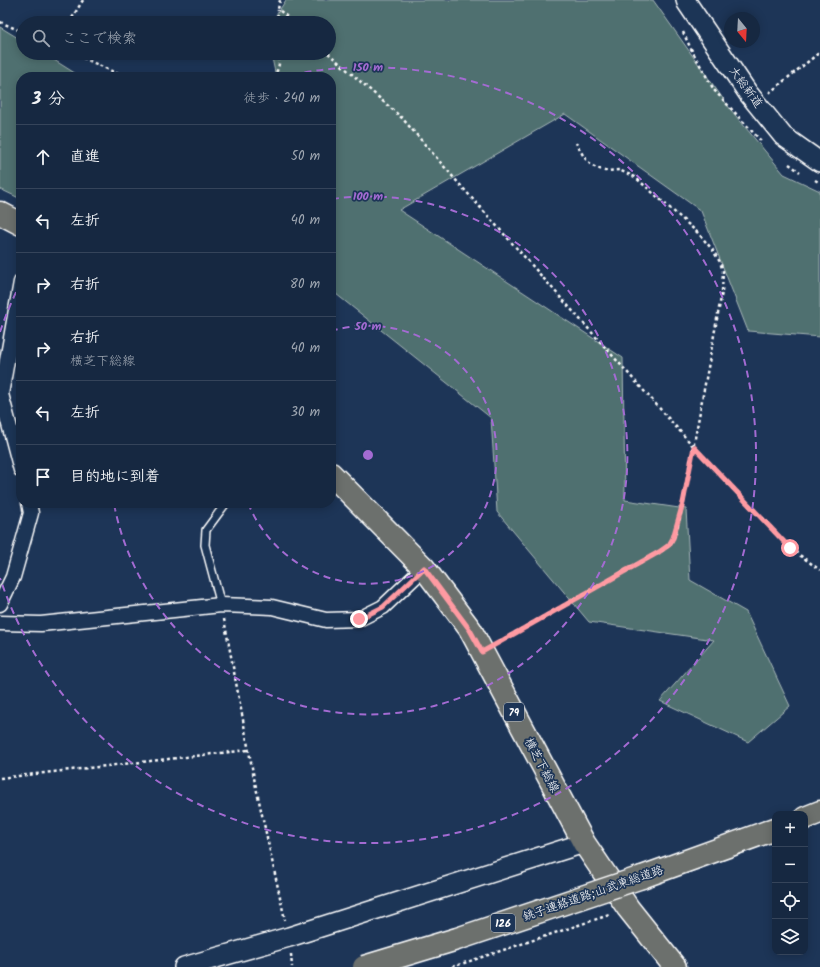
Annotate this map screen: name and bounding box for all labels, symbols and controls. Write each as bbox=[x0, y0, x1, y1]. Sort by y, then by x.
north arrow bbox=[724, 12, 760, 48]
search box bbox=[16, 16, 336, 60]
icon: search bbox=[30, 27, 52, 49]
text: ここで検索 bbox=[62, 27, 137, 51]
text: 150 m bbox=[353, 58, 383, 77]
street label: 大総新道 bbox=[724, 62, 767, 112]
text: 3 分 bbox=[32, 86, 65, 113]
text: 徒歩 · 240 m bbox=[244, 88, 320, 109]
text: 直進 bbox=[70, 145, 100, 169]
icon: ahead bbox=[32, 146, 54, 168]
text: 50 m bbox=[291, 146, 320, 167]
text: 100 m bbox=[353, 187, 383, 206]
text: 左折 bbox=[70, 209, 100, 233]
icon: left bbox=[32, 210, 54, 232]
text: 40 m bbox=[291, 210, 320, 231]
text: 右折 bbox=[70, 273, 100, 297]
icon: right bbox=[32, 274, 54, 296]
text: 80 m bbox=[290, 274, 320, 295]
text: 50 m bbox=[354, 317, 382, 336]
text: 右折 bbox=[70, 326, 100, 350]
icon: right bbox=[32, 338, 54, 360]
text: 40 m bbox=[291, 338, 320, 359]
text: 横芝下総線 bbox=[70, 351, 135, 372]
text: 左折 bbox=[70, 401, 100, 425]
icon: left bbox=[32, 402, 54, 424]
text: 30 m bbox=[291, 402, 320, 423]
centre of rings bbox=[361, 448, 375, 462]
text: 目的地に到着 bbox=[70, 465, 160, 489]
icon: arrive bbox=[32, 466, 54, 488]
route start bbox=[781, 539, 799, 557]
route end bbox=[350, 610, 368, 628]
road number: 79 bbox=[504, 703, 524, 721]
street label: 横芝下総線 bbox=[519, 734, 564, 796]
map controls bbox=[772, 811, 808, 955]
button: + bbox=[772, 811, 808, 847]
button: − bbox=[772, 847, 808, 883]
street label: 銚子連絡道路;山武東総道路 bbox=[520, 860, 666, 926]
button: locate bbox=[772, 883, 808, 919]
road number: 126 bbox=[491, 914, 515, 932]
button: layers bbox=[772, 919, 808, 955]

